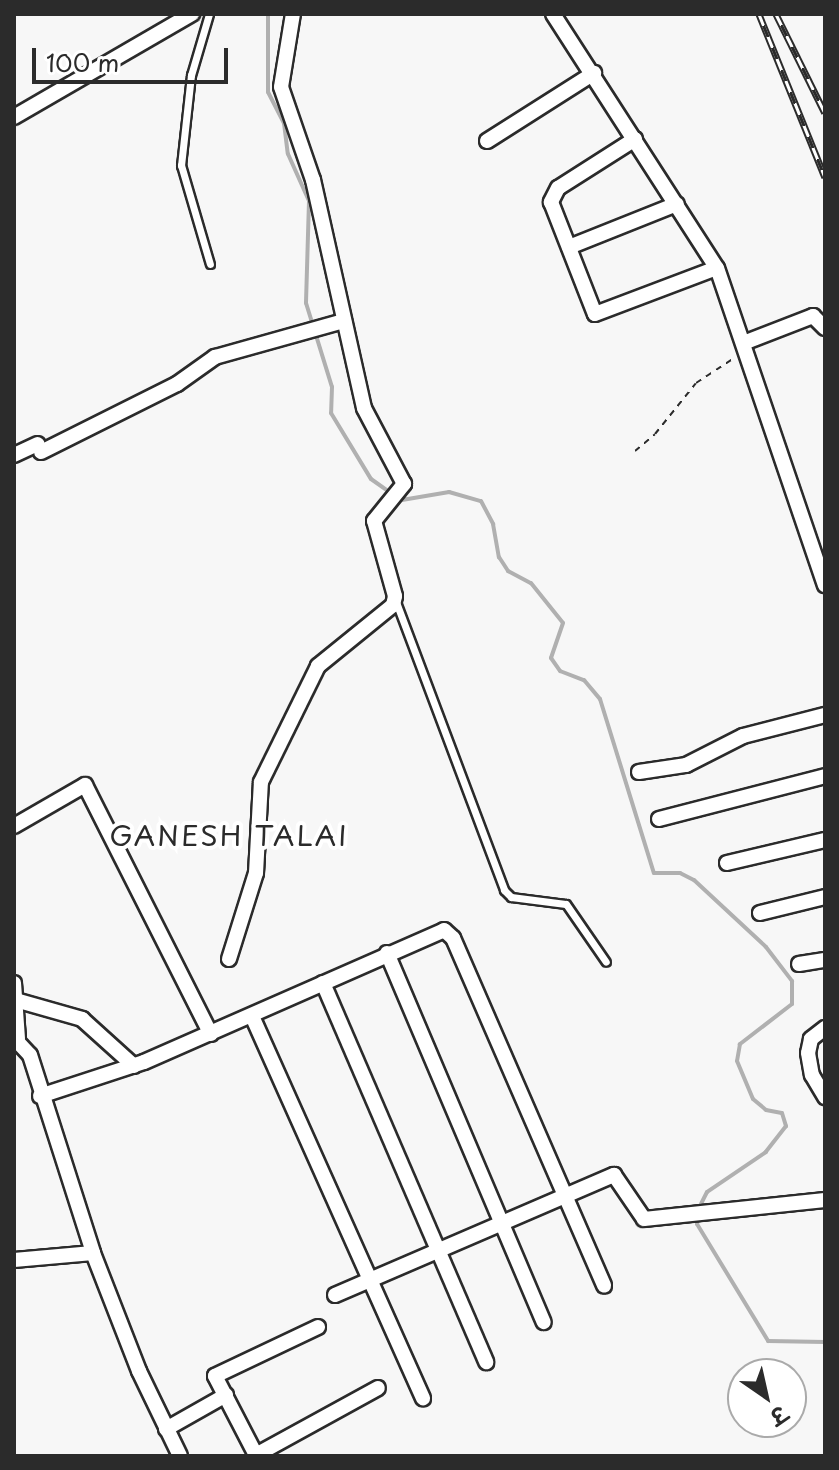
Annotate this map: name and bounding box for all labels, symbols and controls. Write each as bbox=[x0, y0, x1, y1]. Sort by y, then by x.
scale bar bbox=[36, 32, 232, 82]
text: 100 m bbox=[46, 44, 119, 80]
district label: GANESH TALAI bbox=[108, 818, 350, 852]
north arrow bbox=[727, 1358, 807, 1438]
text: उ bbox=[764, 1399, 795, 1434]

